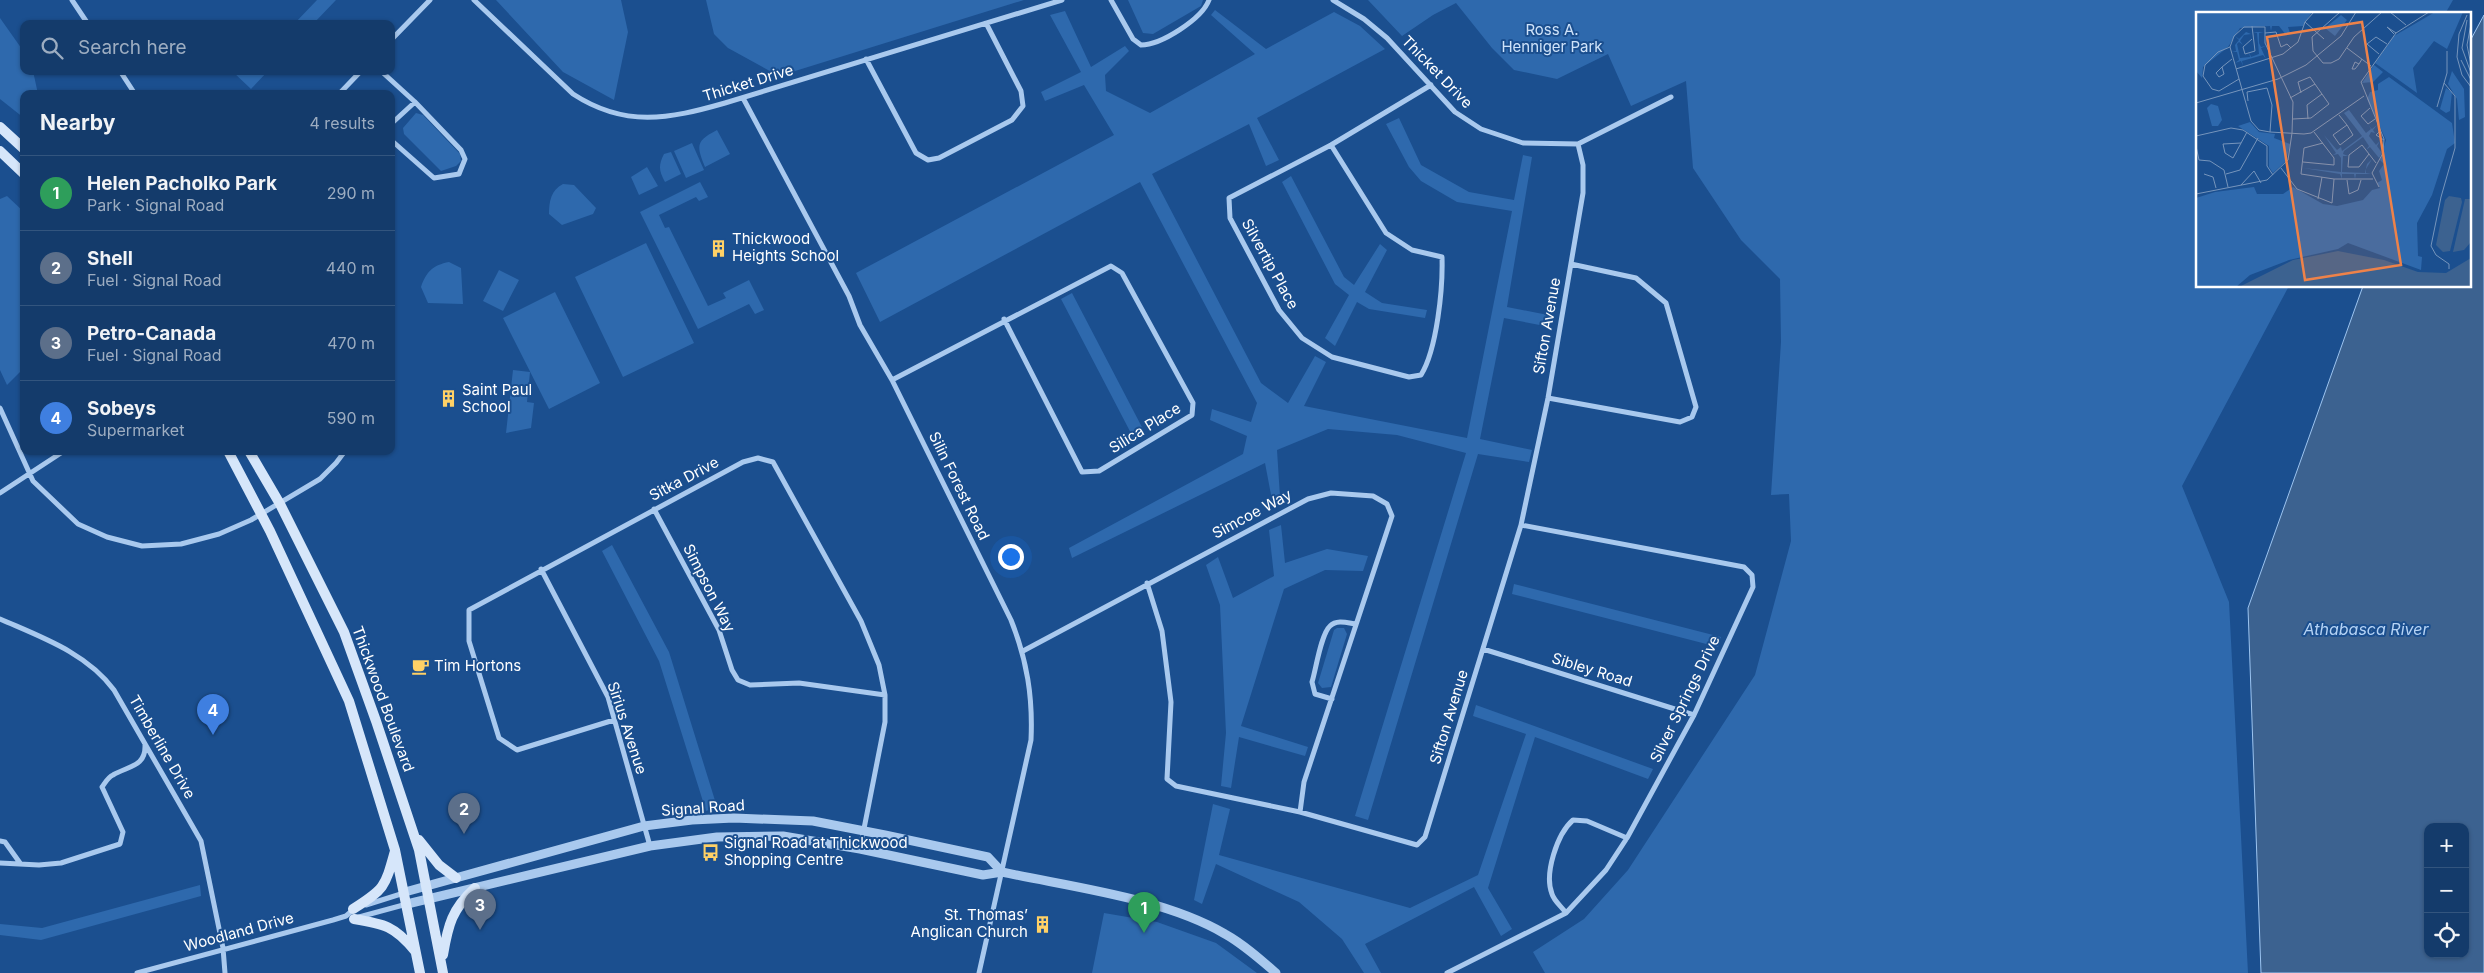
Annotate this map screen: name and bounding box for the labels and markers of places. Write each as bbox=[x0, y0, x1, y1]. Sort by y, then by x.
place label: Thickwood Heights School bbox=[732, 229, 839, 265]
building icon: Thickwood Heights School bbox=[708, 238, 728, 258]
place label: Saint Paul School bbox=[462, 380, 532, 416]
building icon: Saint Paul School bbox=[438, 389, 458, 409]
cafe icon: Tim Hortons bbox=[410, 656, 430, 676]
place label: Tim Hortons bbox=[434, 656, 521, 675]
pin: 4 bbox=[197, 694, 229, 735]
pin: 2 bbox=[448, 793, 480, 834]
place label: Signal Road at Thickwood Shopping Centre bbox=[724, 833, 908, 869]
bus stop icon: Signal Road at Thickwood Shopping Centre bbox=[700, 842, 720, 862]
pin: 3 bbox=[464, 889, 496, 930]
pin: 1 bbox=[1128, 892, 1160, 933]
place label: St. Thomas’ Anglican Church bbox=[911, 905, 1028, 941]
building icon: St. Thomas’ Anglican Church bbox=[1032, 914, 1052, 934]

